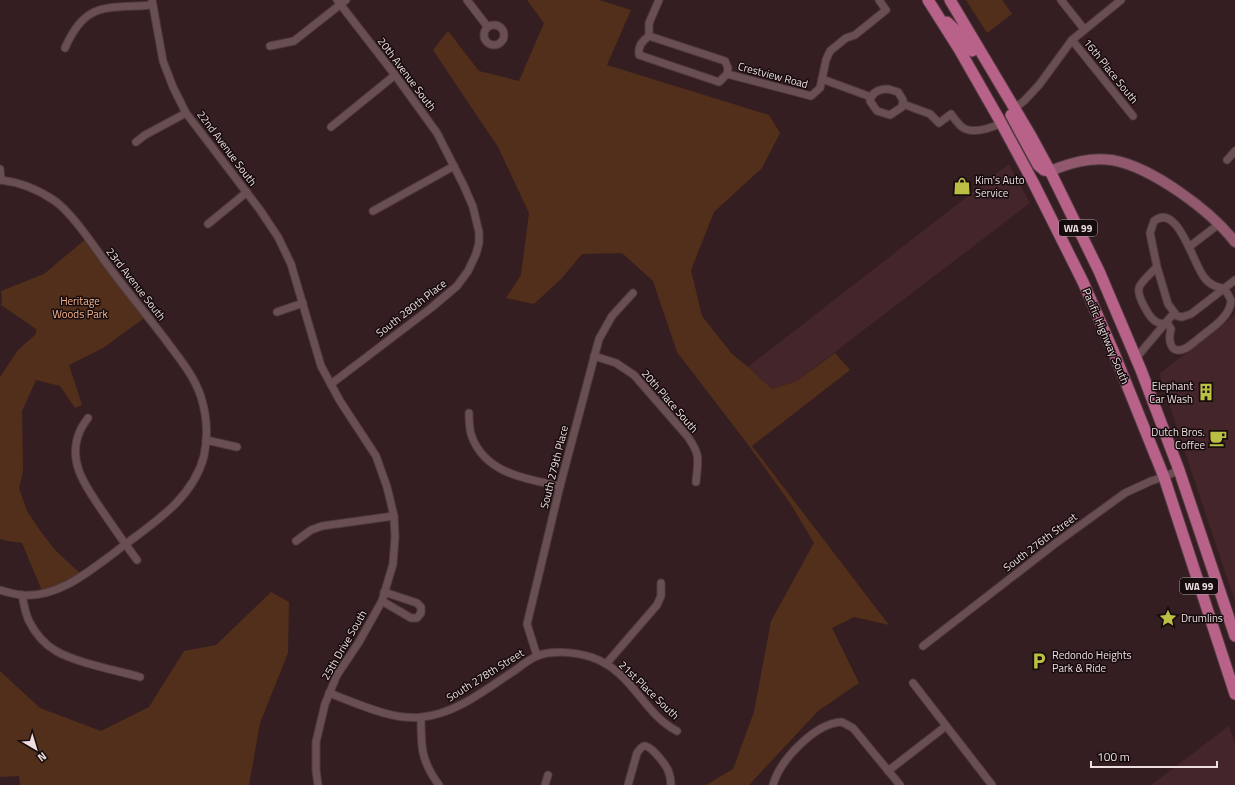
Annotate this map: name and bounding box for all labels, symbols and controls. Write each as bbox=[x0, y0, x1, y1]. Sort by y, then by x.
street label: 20th Avenue South bbox=[374, 34, 440, 114]
street label: 16th Place South bbox=[1080, 35, 1142, 107]
street label: Crestview Road bbox=[736, 58, 810, 92]
street label: 22nd Avenue South bbox=[193, 107, 261, 189]
place label: Kim's Auto Service bbox=[975, 172, 1025, 201]
shop icon: Kim's Auto Service bbox=[952, 176, 972, 196]
road number: WA 99 bbox=[1059, 220, 1097, 236]
street label: 23rd Avenue South bbox=[102, 244, 170, 324]
street label: South 280th Place bbox=[372, 275, 450, 341]
street label: Pacific Highway South bbox=[1079, 286, 1133, 386]
park label: Heritage Woods Park bbox=[52, 293, 108, 322]
street label: 20th Place South bbox=[638, 366, 702, 436]
place label: Elephant Car Wash bbox=[1149, 378, 1193, 407]
building icon: Elephant Car Wash bbox=[1196, 382, 1216, 402]
street label: South 279th Place bbox=[536, 423, 572, 510]
place label: Dutch Bros. Coffee bbox=[1151, 424, 1205, 453]
cafe icon: Dutch Bros. Coffee bbox=[1208, 428, 1228, 448]
street label: South 276th Street bbox=[1000, 509, 1080, 575]
road number: WA 99 bbox=[1180, 578, 1218, 594]
street label: 25th Drive South bbox=[317, 607, 371, 683]
place icon: Drumlins bbox=[1158, 608, 1178, 628]
place label: Drumlins bbox=[1181, 610, 1223, 626]
street label: South 278th Street bbox=[443, 645, 527, 705]
place label: Redondo Heights Park & Ride bbox=[1052, 647, 1132, 676]
parking icon: Redondo Heights Park & Ride bbox=[1029, 651, 1049, 671]
street label: 21st Place South bbox=[615, 657, 683, 723]
north arrow bbox=[16, 729, 56, 769]
scale bar bbox=[1091, 743, 1217, 769]
text: 100 m bbox=[1097, 747, 1130, 766]
text: N bbox=[34, 748, 50, 766]

